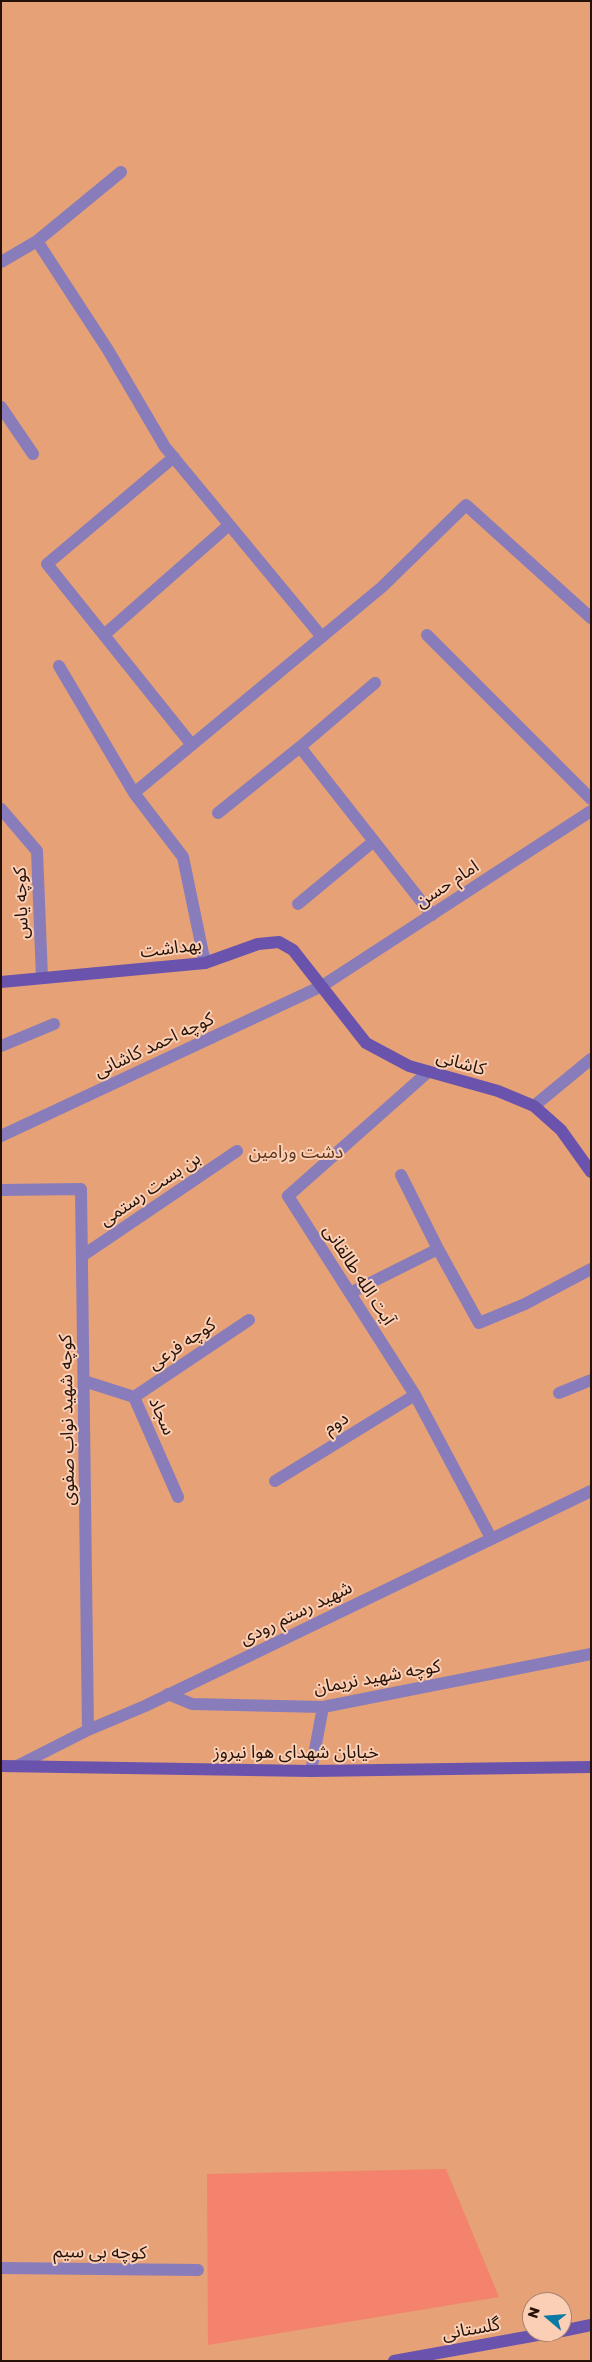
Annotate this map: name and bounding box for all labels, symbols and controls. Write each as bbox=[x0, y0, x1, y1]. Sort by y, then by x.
street label: امام حسن bbox=[411, 856, 483, 912]
street label: کوچه یاس bbox=[9, 867, 33, 939]
street label: بهداشت bbox=[139, 934, 203, 962]
street label: کوچه احمد کاشانی bbox=[91, 1008, 217, 1082]
street label: کاشانی bbox=[434, 1046, 488, 1080]
park label: دشت ورامین bbox=[249, 1141, 343, 1163]
street label: بن بست رستمی bbox=[95, 1147, 205, 1231]
street label: آیت الله طالقانی bbox=[318, 1221, 400, 1329]
street label: کوچه فرعی bbox=[144, 1314, 220, 1374]
street label: کوچه شهید نواب صفوی bbox=[55, 1334, 79, 1506]
street label: سجاد bbox=[144, 1394, 180, 1438]
street label: دوم bbox=[320, 1407, 352, 1439]
street label: شهید رستم رودی bbox=[236, 1576, 356, 1650]
street label: کوچه شهید نریمان bbox=[312, 1655, 442, 1699]
street label: خیابان شهدای هوا نیروز bbox=[213, 1741, 379, 1763]
street label: کوچه بی سیم bbox=[53, 2240, 147, 2264]
north arrow bbox=[522, 2292, 572, 2342]
text: N bbox=[523, 2305, 543, 2320]
street label: گلستانی bbox=[440, 2313, 502, 2345]

